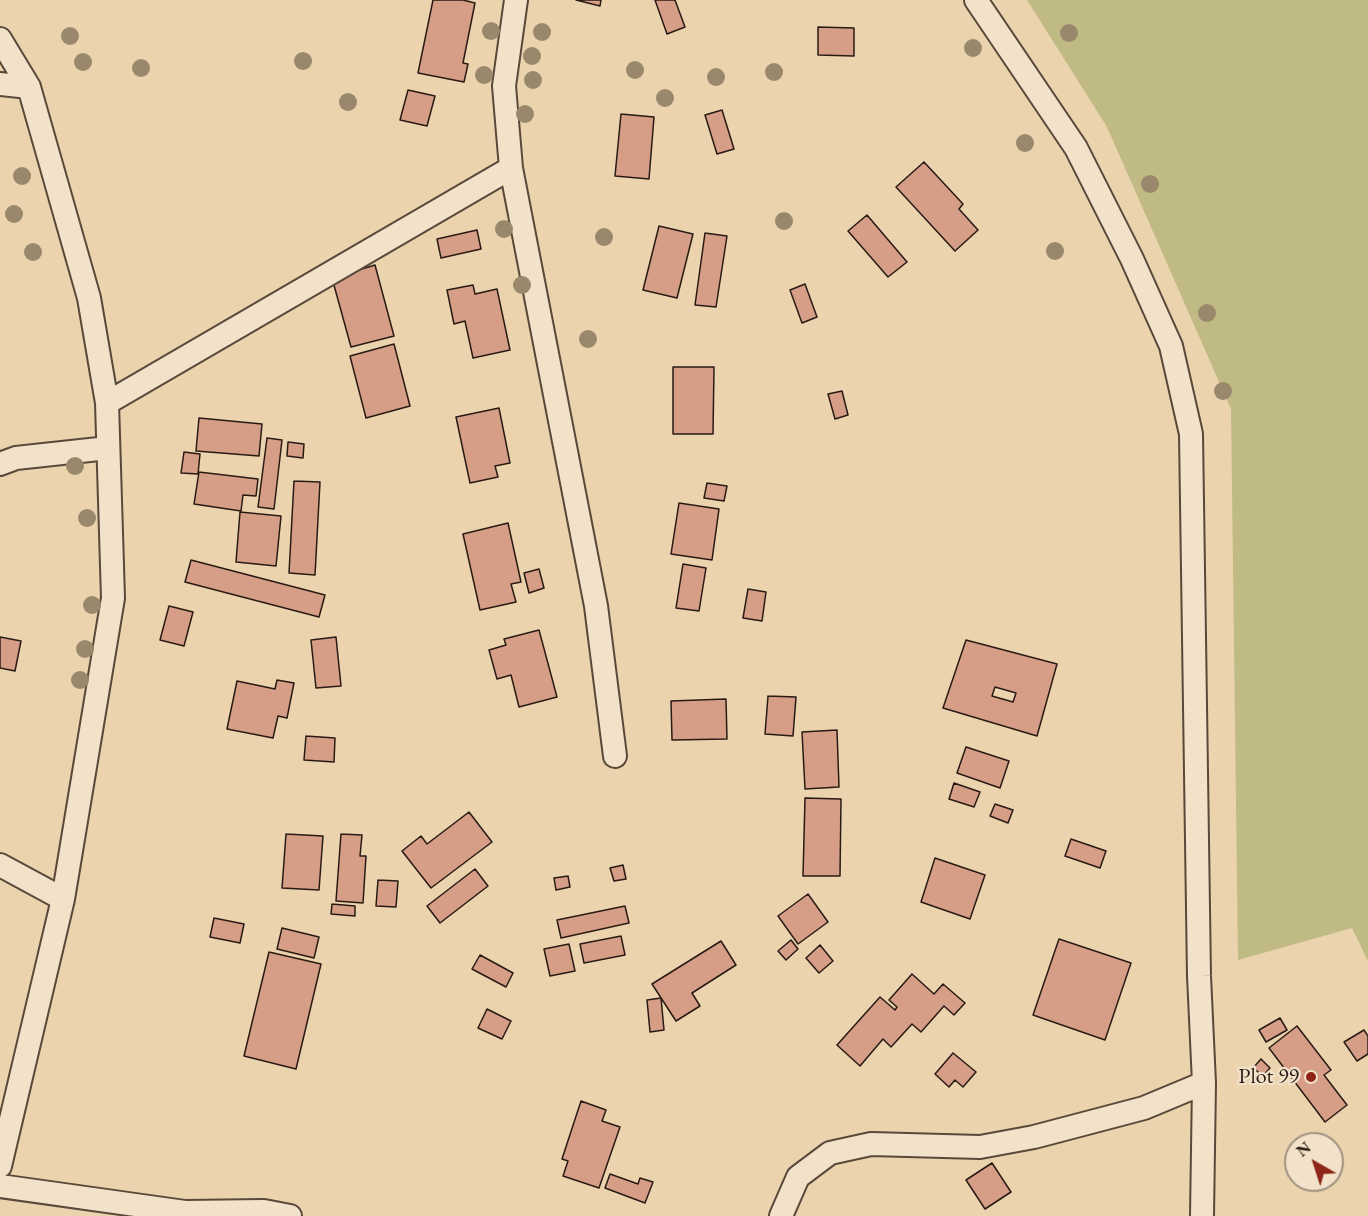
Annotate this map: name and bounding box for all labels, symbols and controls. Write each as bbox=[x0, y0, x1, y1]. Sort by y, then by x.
place label: Plot 99 bbox=[1238, 1064, 1299, 1090]
marker: Plot 99 bbox=[1304, 1070, 1318, 1084]
north arrow bbox=[1284, 1132, 1344, 1192]
text: N bbox=[1292, 1137, 1315, 1161]

